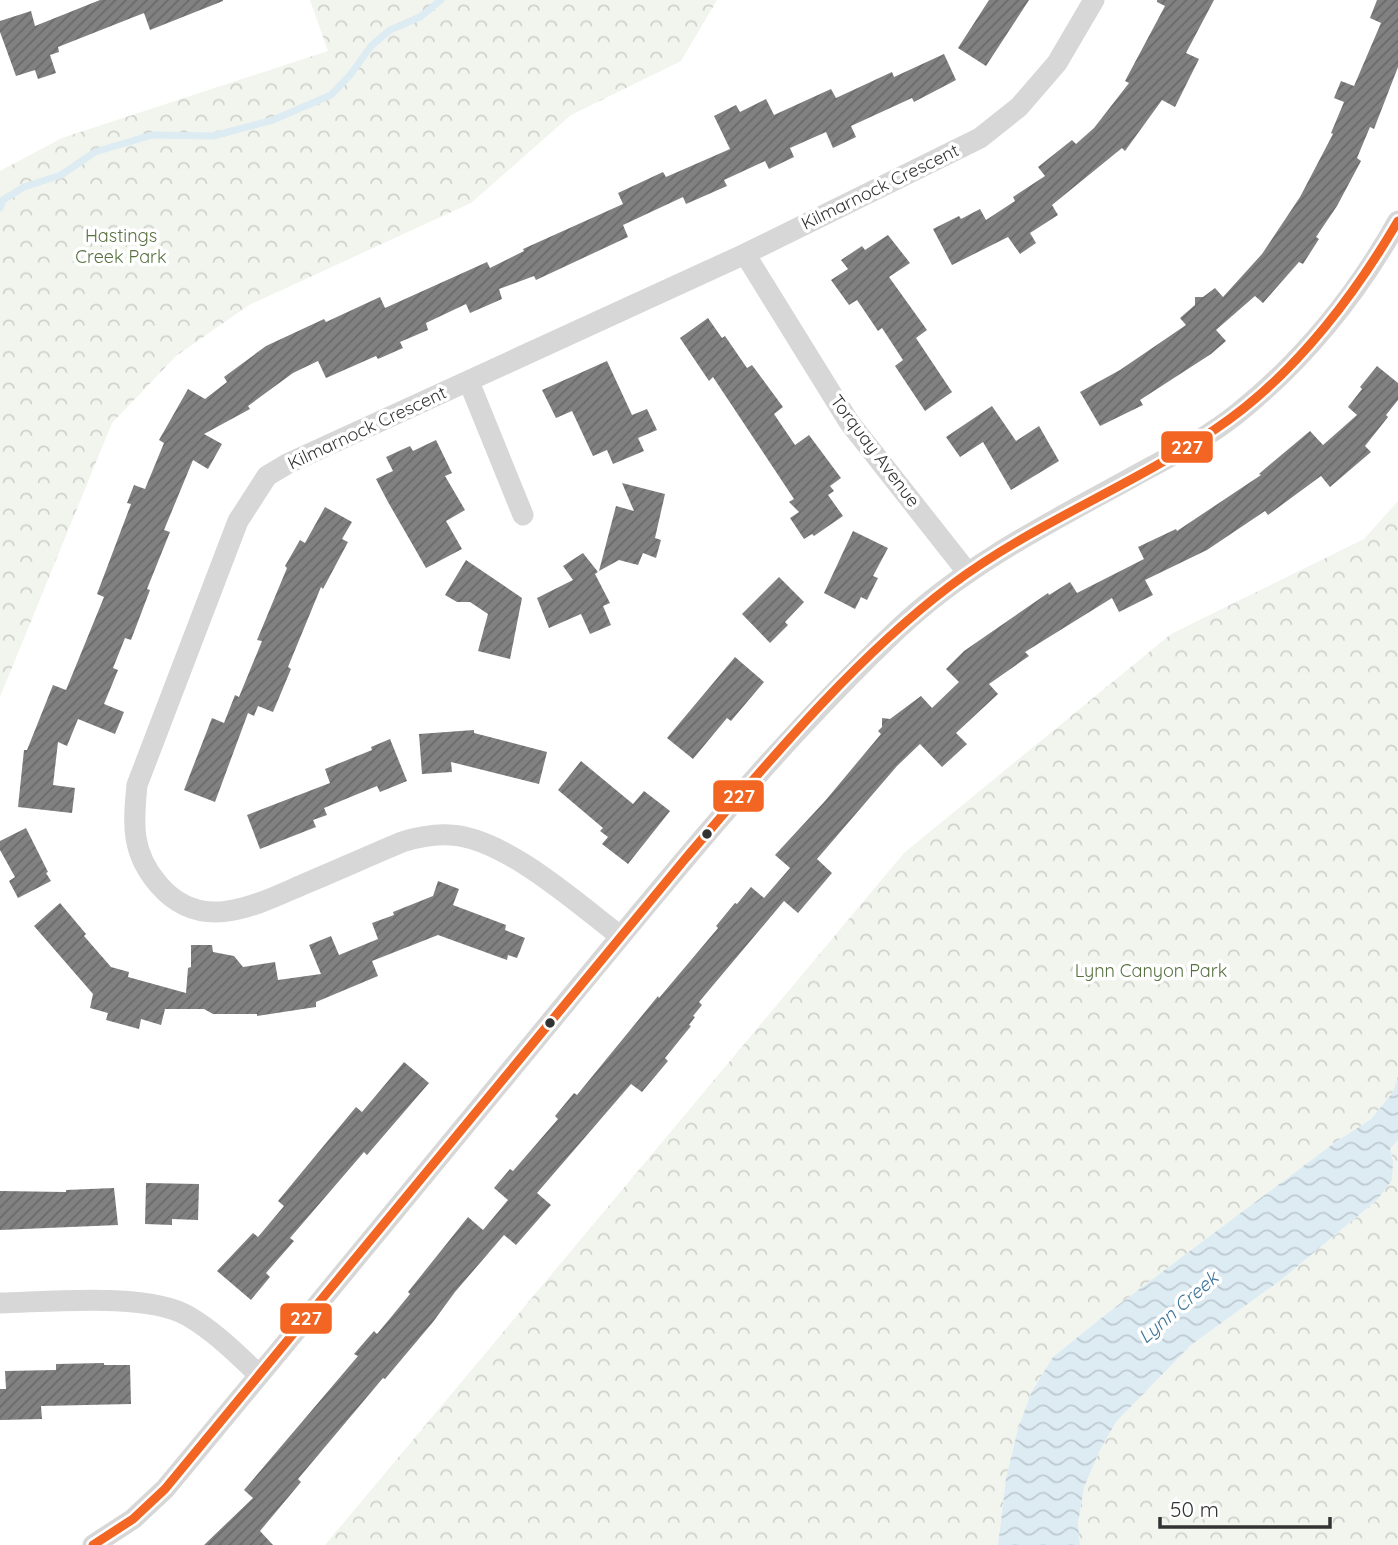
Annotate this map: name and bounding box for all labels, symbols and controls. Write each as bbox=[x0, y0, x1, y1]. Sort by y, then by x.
street label: Kilmarnock Crescent bbox=[797, 138, 962, 235]
park label: Hastings Creek Park bbox=[75, 224, 167, 268]
street label: Kilmarnock Crescent bbox=[284, 381, 450, 474]
street label: Torquay Avenue bbox=[826, 390, 925, 511]
line badge: 227 bbox=[1160, 430, 1214, 464]
text: 227 bbox=[1171, 435, 1203, 459]
line badge: 227 bbox=[712, 779, 765, 813]
text: 227 bbox=[723, 784, 755, 808]
unlabelled marker bbox=[700, 827, 714, 841]
park label: Lynn Canyon Park bbox=[1075, 959, 1227, 982]
unlabelled marker bbox=[543, 1016, 557, 1030]
water label: Lynn Creek bbox=[1133, 1264, 1224, 1348]
line badge: 227 bbox=[279, 1302, 333, 1335]
text: 227 bbox=[290, 1306, 322, 1330]
scale bar bbox=[1160, 1486, 1330, 1530]
text: 50 m bbox=[1170, 1496, 1219, 1522]

